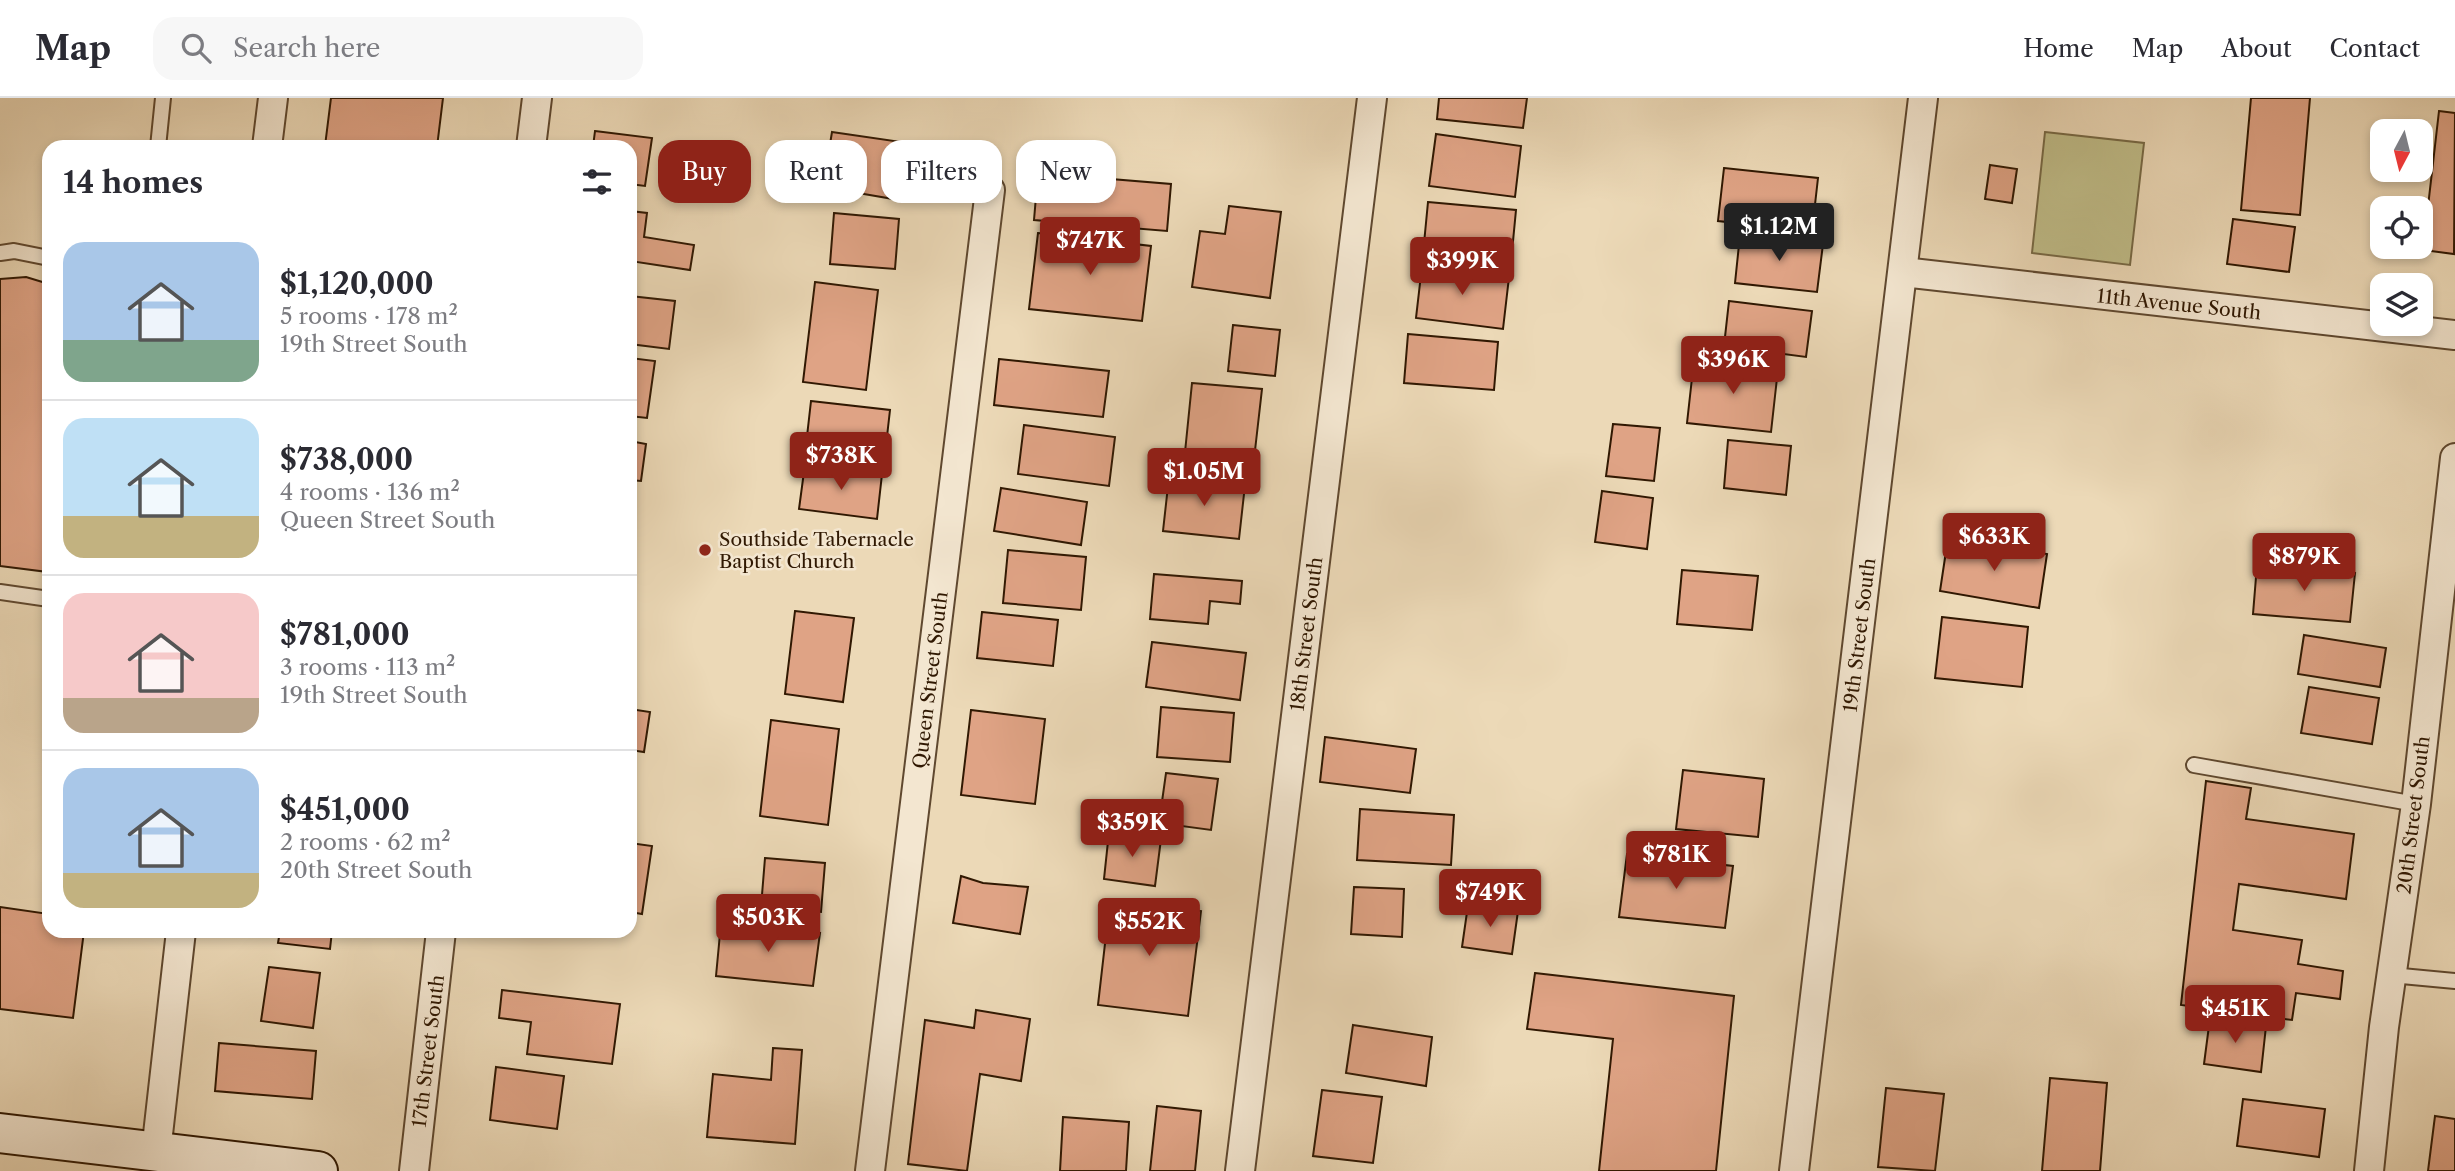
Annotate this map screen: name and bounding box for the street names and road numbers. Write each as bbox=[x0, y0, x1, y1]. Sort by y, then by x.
street label: 11th Avenue South bbox=[2096, 284, 2262, 325]
street label: 18th Street South bbox=[1286, 556, 1327, 712]
street label: 19th Street South bbox=[1839, 557, 1880, 713]
street label: Queen Street South bbox=[908, 590, 953, 770]
street label: 20th Street South bbox=[2392, 735, 2435, 895]
street label: 17th Street South bbox=[408, 973, 449, 1129]

